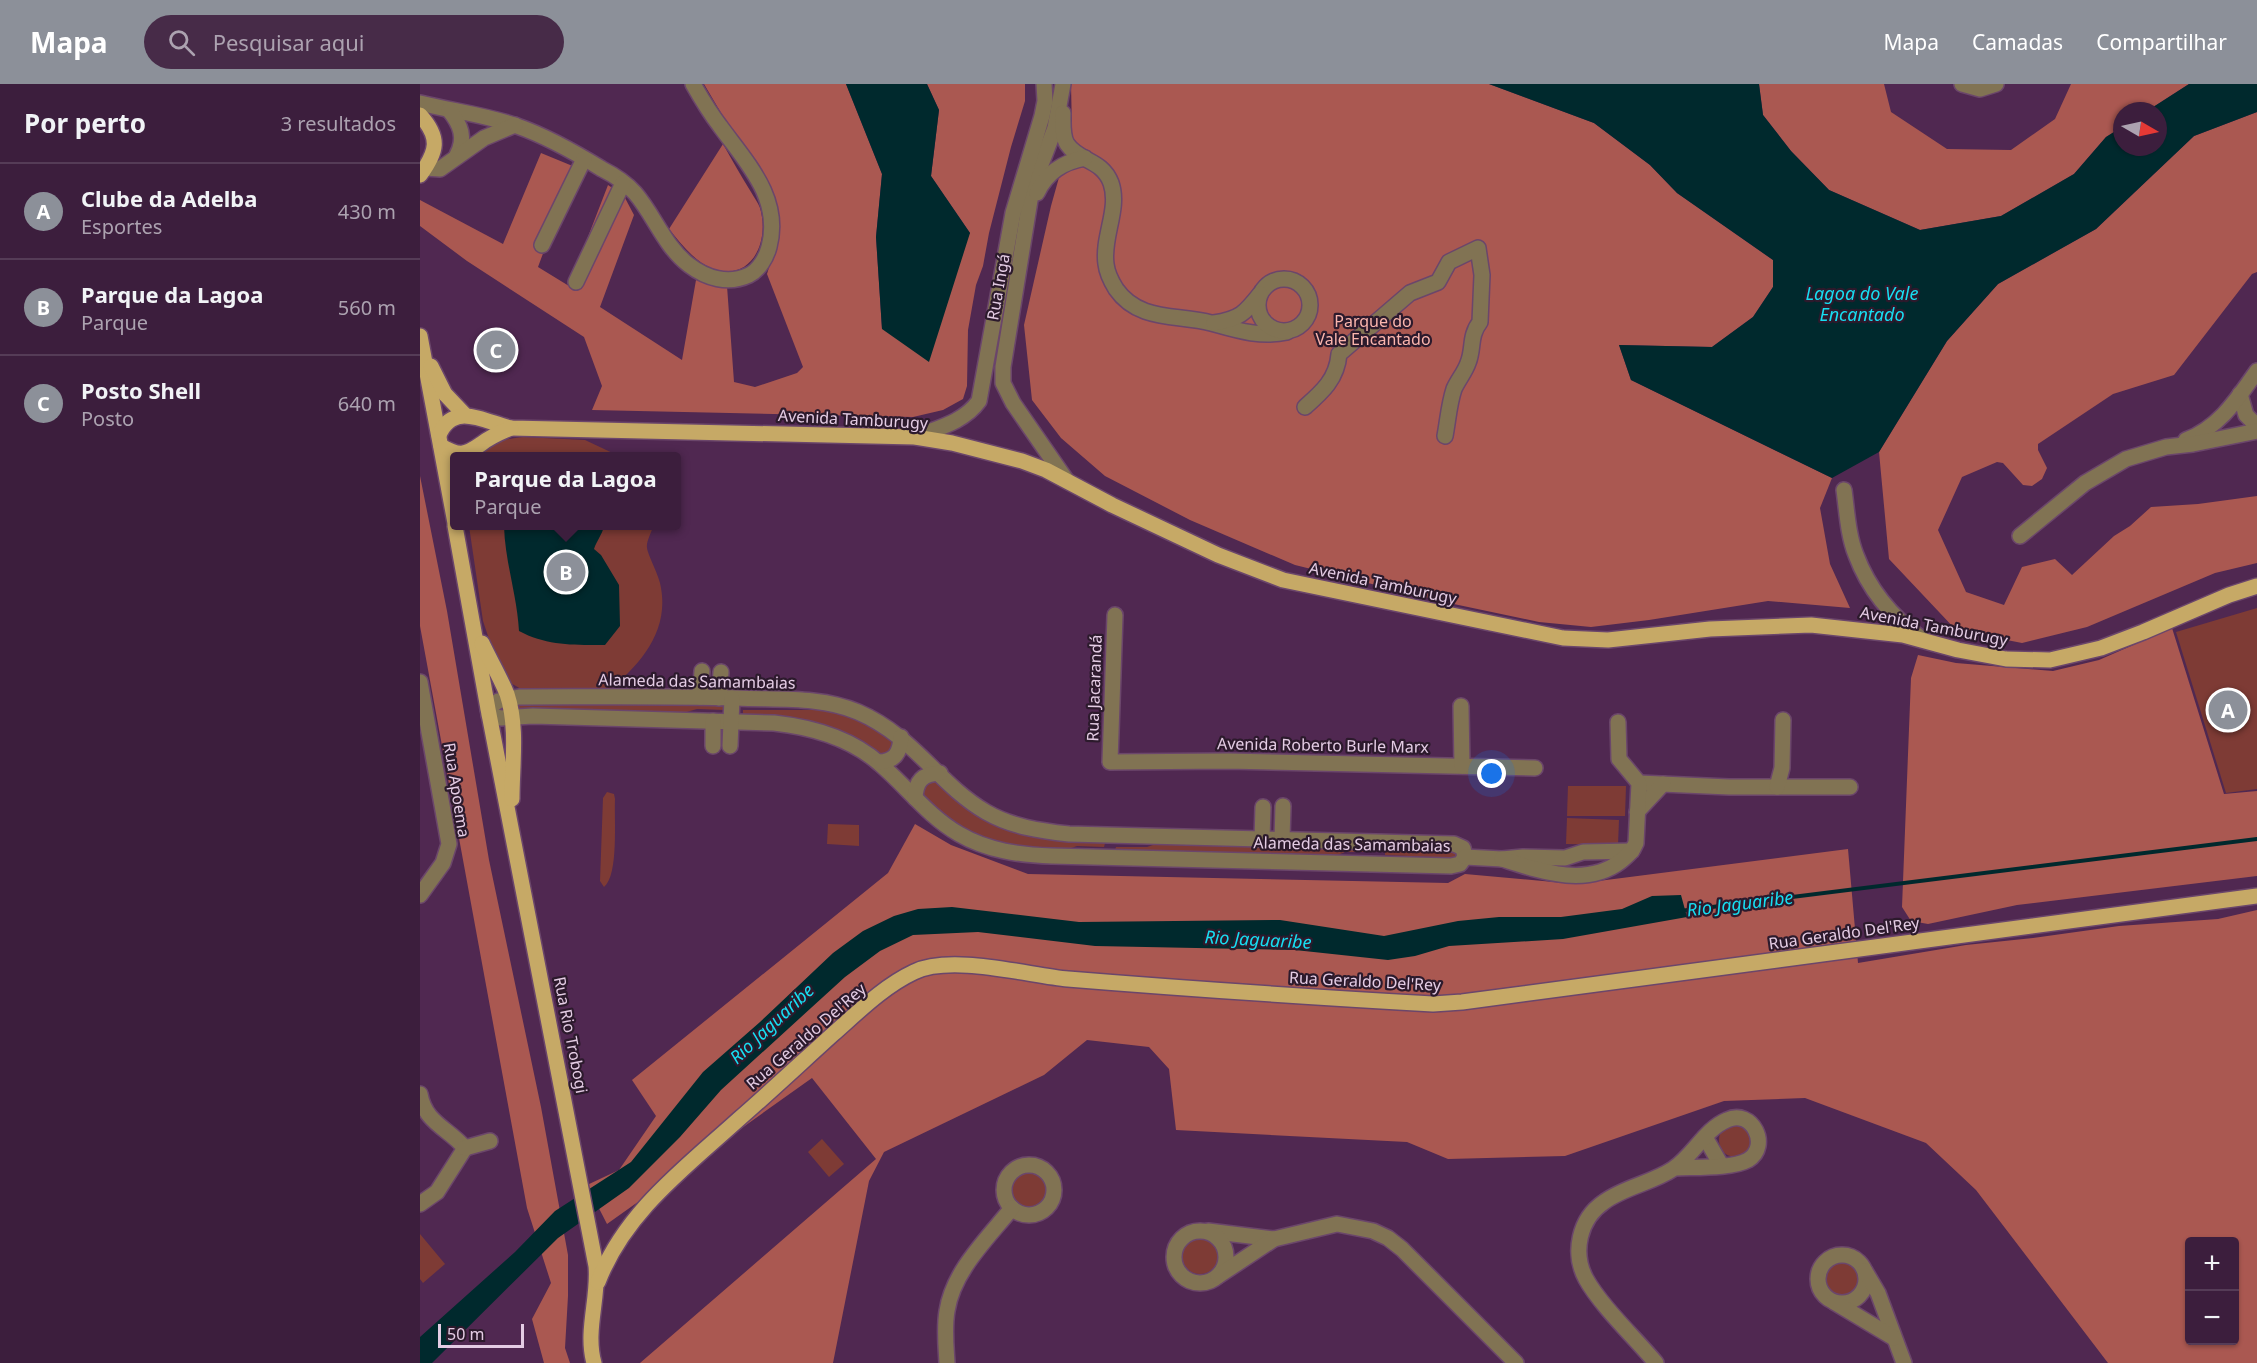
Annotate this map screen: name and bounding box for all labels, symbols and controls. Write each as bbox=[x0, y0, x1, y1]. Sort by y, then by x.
search box bbox=[144, 15, 564, 69]
text: Mapa bbox=[30, 23, 108, 61]
icon: search bbox=[165, 26, 198, 59]
text: Pesquisar aqui bbox=[213, 27, 365, 57]
text: Mapa bbox=[1883, 28, 1939, 56]
text: Camadas bbox=[1972, 28, 2063, 56]
text: Compartilhar bbox=[2096, 28, 2227, 56]
north arrow bbox=[2113, 102, 2167, 156]
text: Por perto bbox=[24, 105, 146, 141]
text: 3 resultados bbox=[281, 110, 396, 137]
text: Clube da Adelba bbox=[81, 183, 257, 213]
text: A bbox=[37, 198, 50, 225]
text: 430 m bbox=[338, 198, 396, 225]
text: Esportes bbox=[81, 213, 162, 240]
street label: Rua Ingá bbox=[981, 252, 1015, 322]
text: Parque da Lagoa bbox=[81, 279, 263, 309]
water label: Lagoa do Vale Encantado bbox=[1806, 281, 1918, 326]
text: B bbox=[37, 294, 50, 321]
text: 560 m bbox=[338, 294, 396, 321]
text: Parque bbox=[81, 309, 148, 336]
park label: Parque do Vale Encantado bbox=[1315, 310, 1431, 350]
pin: C bbox=[476, 328, 516, 372]
text: Posto Shell bbox=[81, 375, 201, 405]
text: C bbox=[37, 390, 50, 417]
text: 640 m bbox=[338, 390, 396, 417]
street label: Avenida Tamburugy bbox=[777, 404, 929, 434]
text: Posto bbox=[81, 405, 134, 432]
popup bbox=[450, 452, 681, 530]
text: Parque da Lagoa bbox=[474, 463, 657, 493]
text: Parque bbox=[474, 493, 541, 520]
pin: B bbox=[546, 550, 586, 594]
street label: Avenida Tamburugy bbox=[1307, 557, 1460, 610]
street label: Avenida Tamburugy bbox=[1858, 601, 2011, 651]
street label: Rua Jacarandá bbox=[1081, 634, 1107, 742]
street label: Alameda das Samambaias bbox=[598, 668, 796, 694]
pin: A bbox=[2208, 688, 2248, 732]
street label: Avenida Roberto Burle Marx bbox=[1217, 732, 1430, 758]
street label: Rua Apoema bbox=[439, 741, 475, 839]
your location bbox=[1477, 759, 1506, 788]
street label: Alameda das Samambaias bbox=[1253, 831, 1451, 857]
water label: Rio Jaguaribe bbox=[1685, 885, 1795, 921]
street label: Rua Geraldo Del'Rey bbox=[1767, 911, 1922, 954]
water label: Rio Jaguaribe bbox=[1204, 924, 1312, 954]
street label: Rua Geraldo Del'Rey bbox=[1289, 966, 1442, 996]
street label: Rua Rio Trobogi bbox=[549, 975, 593, 1095]
street label: Rua Geraldo Del'Rey bbox=[741, 977, 871, 1094]
water label: Rio Jaguaribe bbox=[724, 978, 819, 1069]
map controls bbox=[2185, 1237, 2239, 1345]
button: + bbox=[2185, 1237, 2239, 1291]
button: − bbox=[2185, 1291, 2239, 1345]
scale bar bbox=[438, 1321, 524, 1348]
text: 50 m bbox=[447, 1323, 484, 1345]

